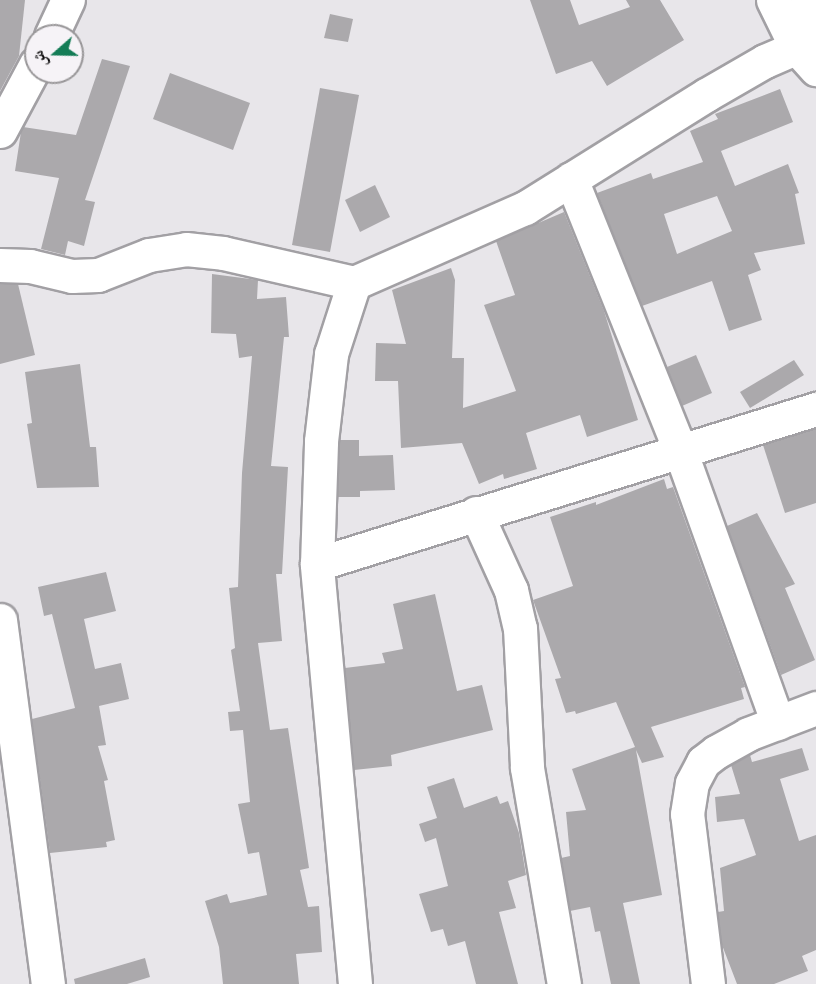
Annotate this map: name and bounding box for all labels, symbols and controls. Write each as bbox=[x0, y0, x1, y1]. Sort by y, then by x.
north arrow bbox=[24, 24, 84, 84]
text: ش bbox=[27, 48, 51, 71]

